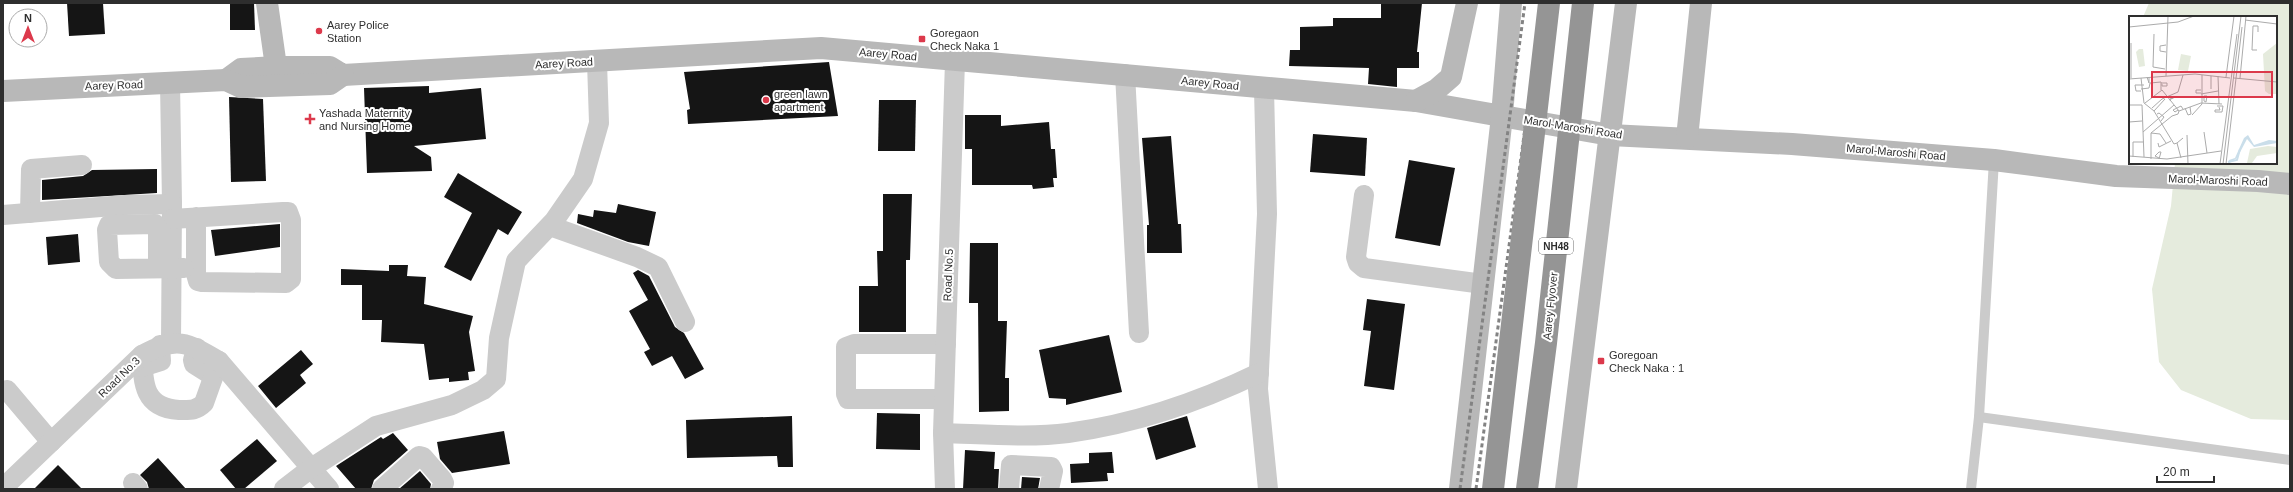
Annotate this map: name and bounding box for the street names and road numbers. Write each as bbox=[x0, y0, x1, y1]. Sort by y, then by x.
street label: Aarey Road bbox=[859, 45, 917, 63]
street label: Aarey Road bbox=[535, 55, 593, 71]
street label: Aarey Road bbox=[1180, 74, 1240, 92]
street label: Aarey Road bbox=[85, 78, 143, 92]
street label: Marol-Maroshi Road bbox=[1523, 113, 1623, 141]
street label: Marol-Maroshi Road bbox=[1846, 142, 1946, 162]
street label: Marol-Maroshi Road bbox=[2168, 172, 2268, 188]
road number: NH48 bbox=[1539, 238, 1573, 254]
street label: Road No.5 bbox=[941, 249, 955, 301]
street label: Aarey Flyover bbox=[1540, 271, 1560, 340]
street label: Road No.3 bbox=[96, 354, 142, 400]

